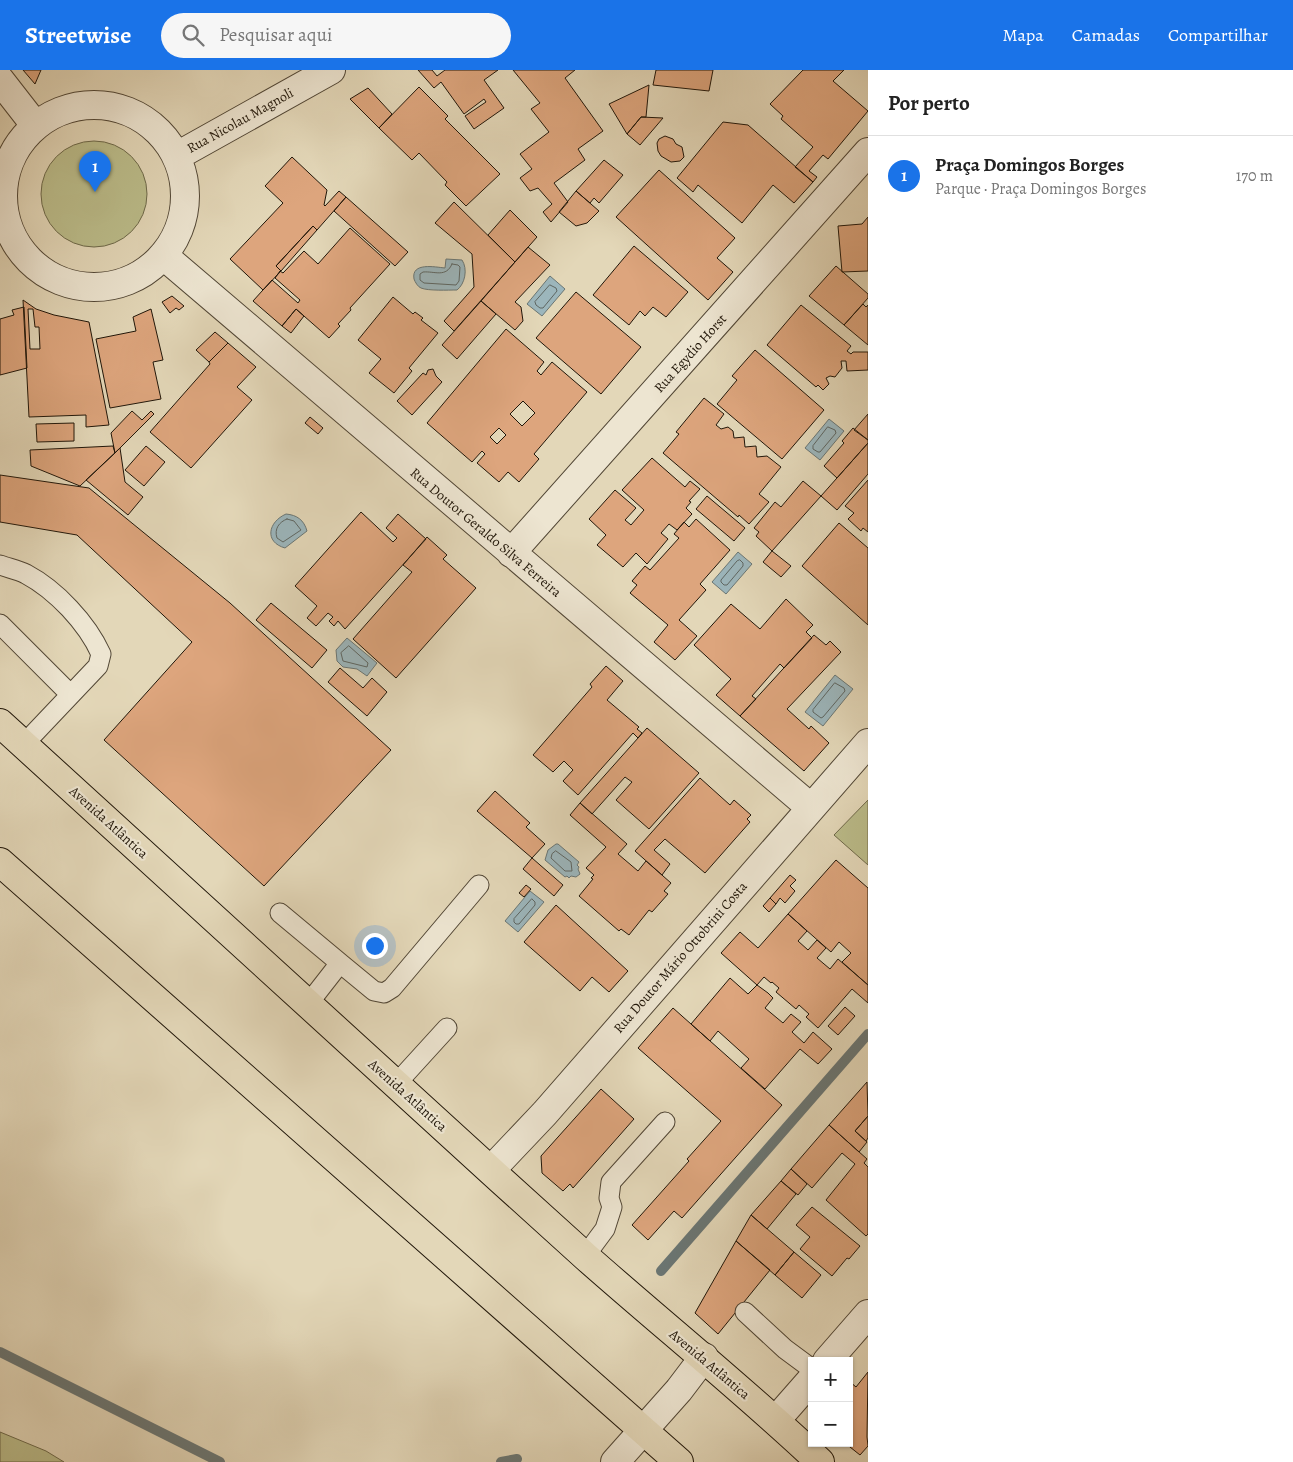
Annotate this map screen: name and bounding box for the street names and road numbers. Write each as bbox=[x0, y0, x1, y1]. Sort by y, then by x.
street label: Rua Nicolau Magnoli bbox=[184, 83, 297, 158]
street label: Rua Egydio Horst bbox=[650, 310, 731, 397]
street label: Rua Doutor Geraldo Silva Ferreira bbox=[406, 463, 566, 602]
street label: Avenida Atlântica bbox=[64, 781, 152, 863]
street label: Rua Doutor Mário Ottobrini Costa bbox=[609, 877, 752, 1037]
street label: Avenida Atlântica bbox=[363, 1054, 451, 1136]
street label: Avenida Atlântica bbox=[665, 1324, 754, 1404]

